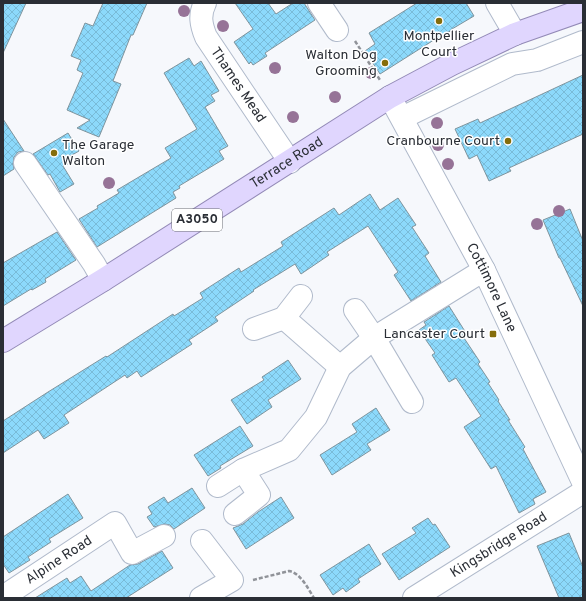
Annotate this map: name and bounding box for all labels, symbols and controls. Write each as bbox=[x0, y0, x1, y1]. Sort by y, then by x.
marker: Montpellier Court bbox=[434, 16, 444, 26]
place label: Montpellier Court bbox=[403, 28, 475, 61]
street label: Thames Mead bbox=[207, 44, 270, 126]
place label: Walton Dog Grooming bbox=[305, 47, 377, 80]
marker: Walton Dog Grooming bbox=[380, 58, 390, 68]
street label: Terrace Road bbox=[247, 133, 326, 192]
place label: Cranbourne Court bbox=[386, 133, 500, 150]
marker: Cranbourne Court bbox=[503, 136, 513, 146]
place label: The Garage Walton bbox=[62, 137, 134, 170]
marker: The Garage Walton bbox=[49, 148, 59, 158]
road number: A3050 bbox=[172, 209, 222, 231]
street label: Cottimore Lane bbox=[462, 240, 520, 335]
place label: Lancaster Court bbox=[383, 326, 485, 343]
marker: Lancaster Court bbox=[488, 329, 498, 339]
street label: Kingsbridge Road bbox=[447, 508, 550, 582]
street label: Alpine Road bbox=[22, 532, 95, 588]

